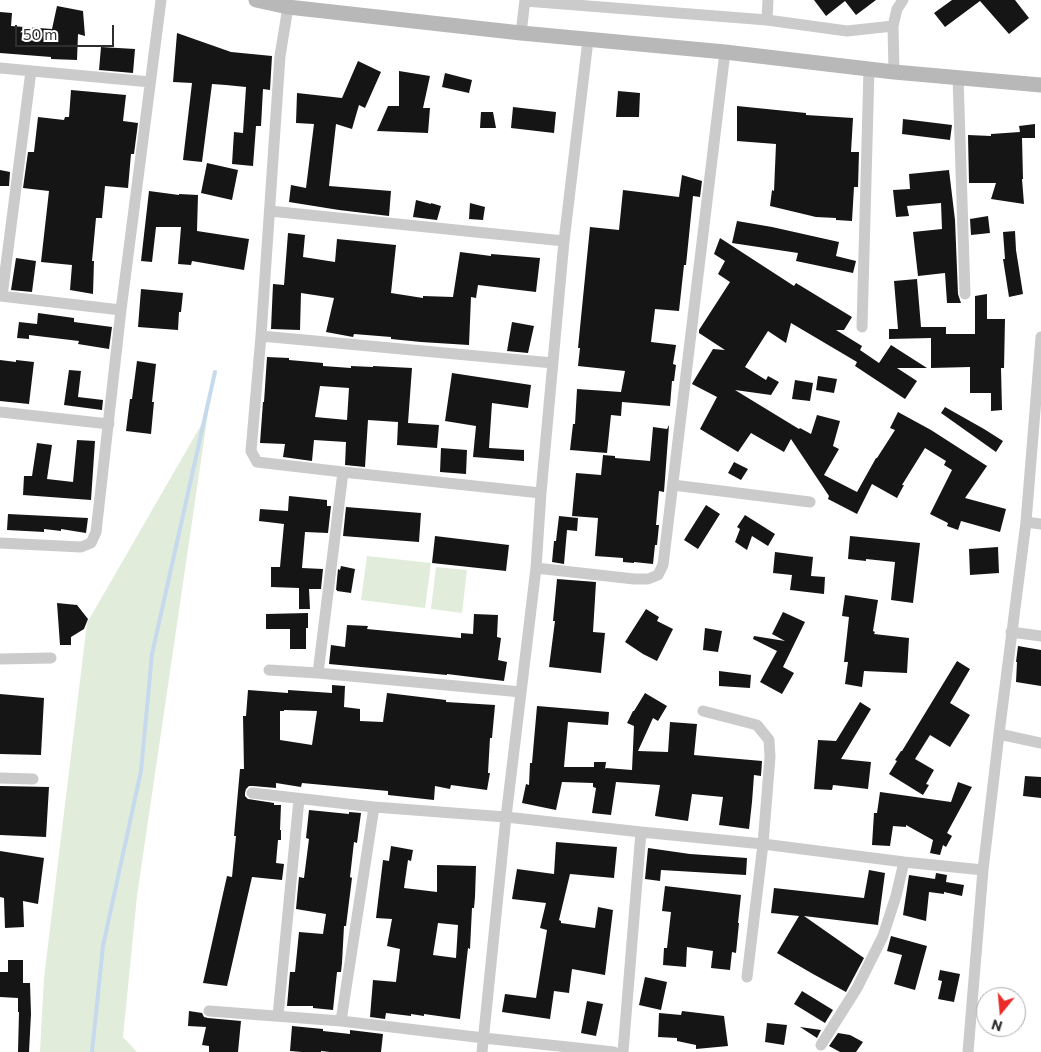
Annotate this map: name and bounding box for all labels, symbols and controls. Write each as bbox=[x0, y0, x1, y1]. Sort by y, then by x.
scale bar bbox=[18, 15, 116, 47]
text: 50 m bbox=[23, 25, 57, 43]
north arrow bbox=[976, 987, 1026, 1037]
text: N bbox=[989, 1016, 1004, 1036]

